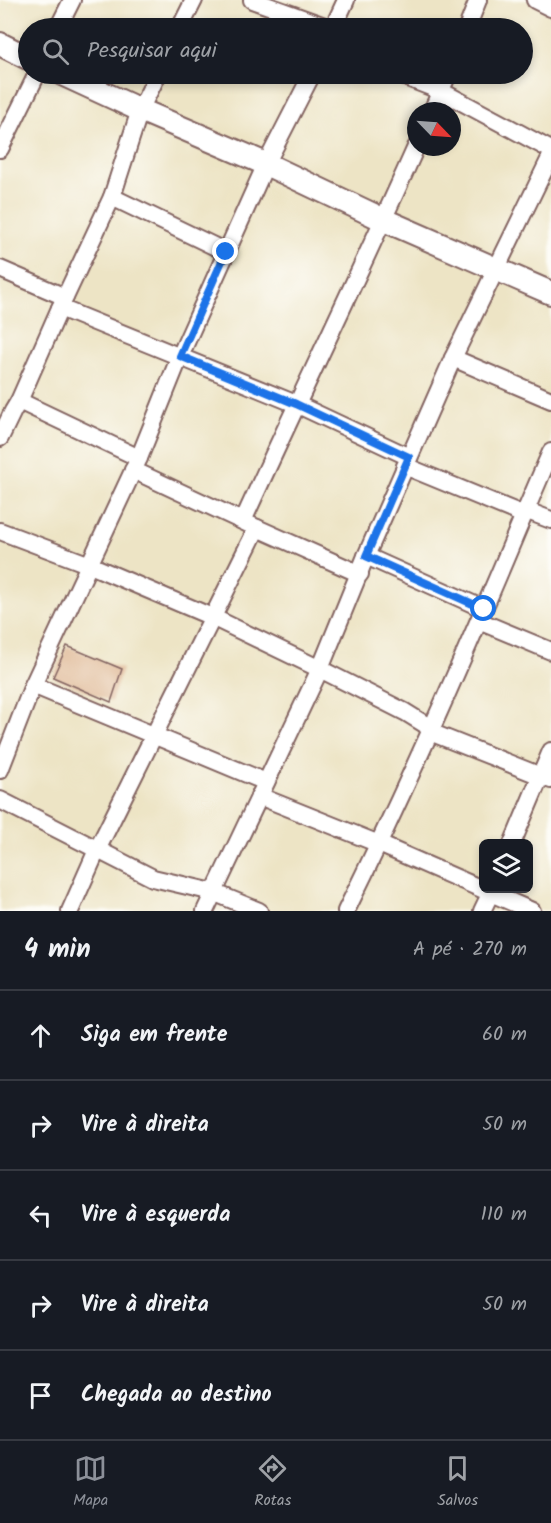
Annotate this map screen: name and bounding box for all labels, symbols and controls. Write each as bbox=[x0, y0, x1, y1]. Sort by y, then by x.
search box bbox=[18, 18, 533, 84]
text: Pesquisar aqui bbox=[87, 34, 217, 69]
icon: search bbox=[39, 35, 72, 68]
north arrow bbox=[407, 102, 461, 156]
route end bbox=[212, 238, 238, 264]
route start bbox=[470, 595, 496, 621]
map controls bbox=[479, 839, 533, 893]
button: layers bbox=[479, 839, 533, 893]
text: 4 min bbox=[24, 929, 91, 971]
text: A pé · 270 m bbox=[413, 934, 527, 966]
text: Siga em frente bbox=[81, 1018, 227, 1053]
icon: ahead bbox=[24, 1019, 57, 1052]
text: 60 m bbox=[482, 1019, 527, 1051]
text: Vire à direita bbox=[81, 1108, 209, 1143]
icon: right bbox=[24, 1109, 57, 1142]
text: 50 m bbox=[482, 1109, 527, 1141]
text: Vire à esquerda bbox=[81, 1198, 230, 1233]
icon: left bbox=[24, 1199, 57, 1232]
text: 110 m bbox=[481, 1199, 527, 1231]
text: Vire à direita bbox=[81, 1288, 209, 1323]
icon: right bbox=[24, 1289, 57, 1322]
text: 50 m bbox=[482, 1289, 527, 1321]
text: Chegada ao destino bbox=[81, 1378, 272, 1413]
icon: arrive bbox=[24, 1379, 57, 1412]
tab: Mapa bbox=[73, 1452, 108, 1513]
tab: Rotas bbox=[254, 1452, 291, 1513]
tab: Salvos bbox=[437, 1452, 478, 1513]

